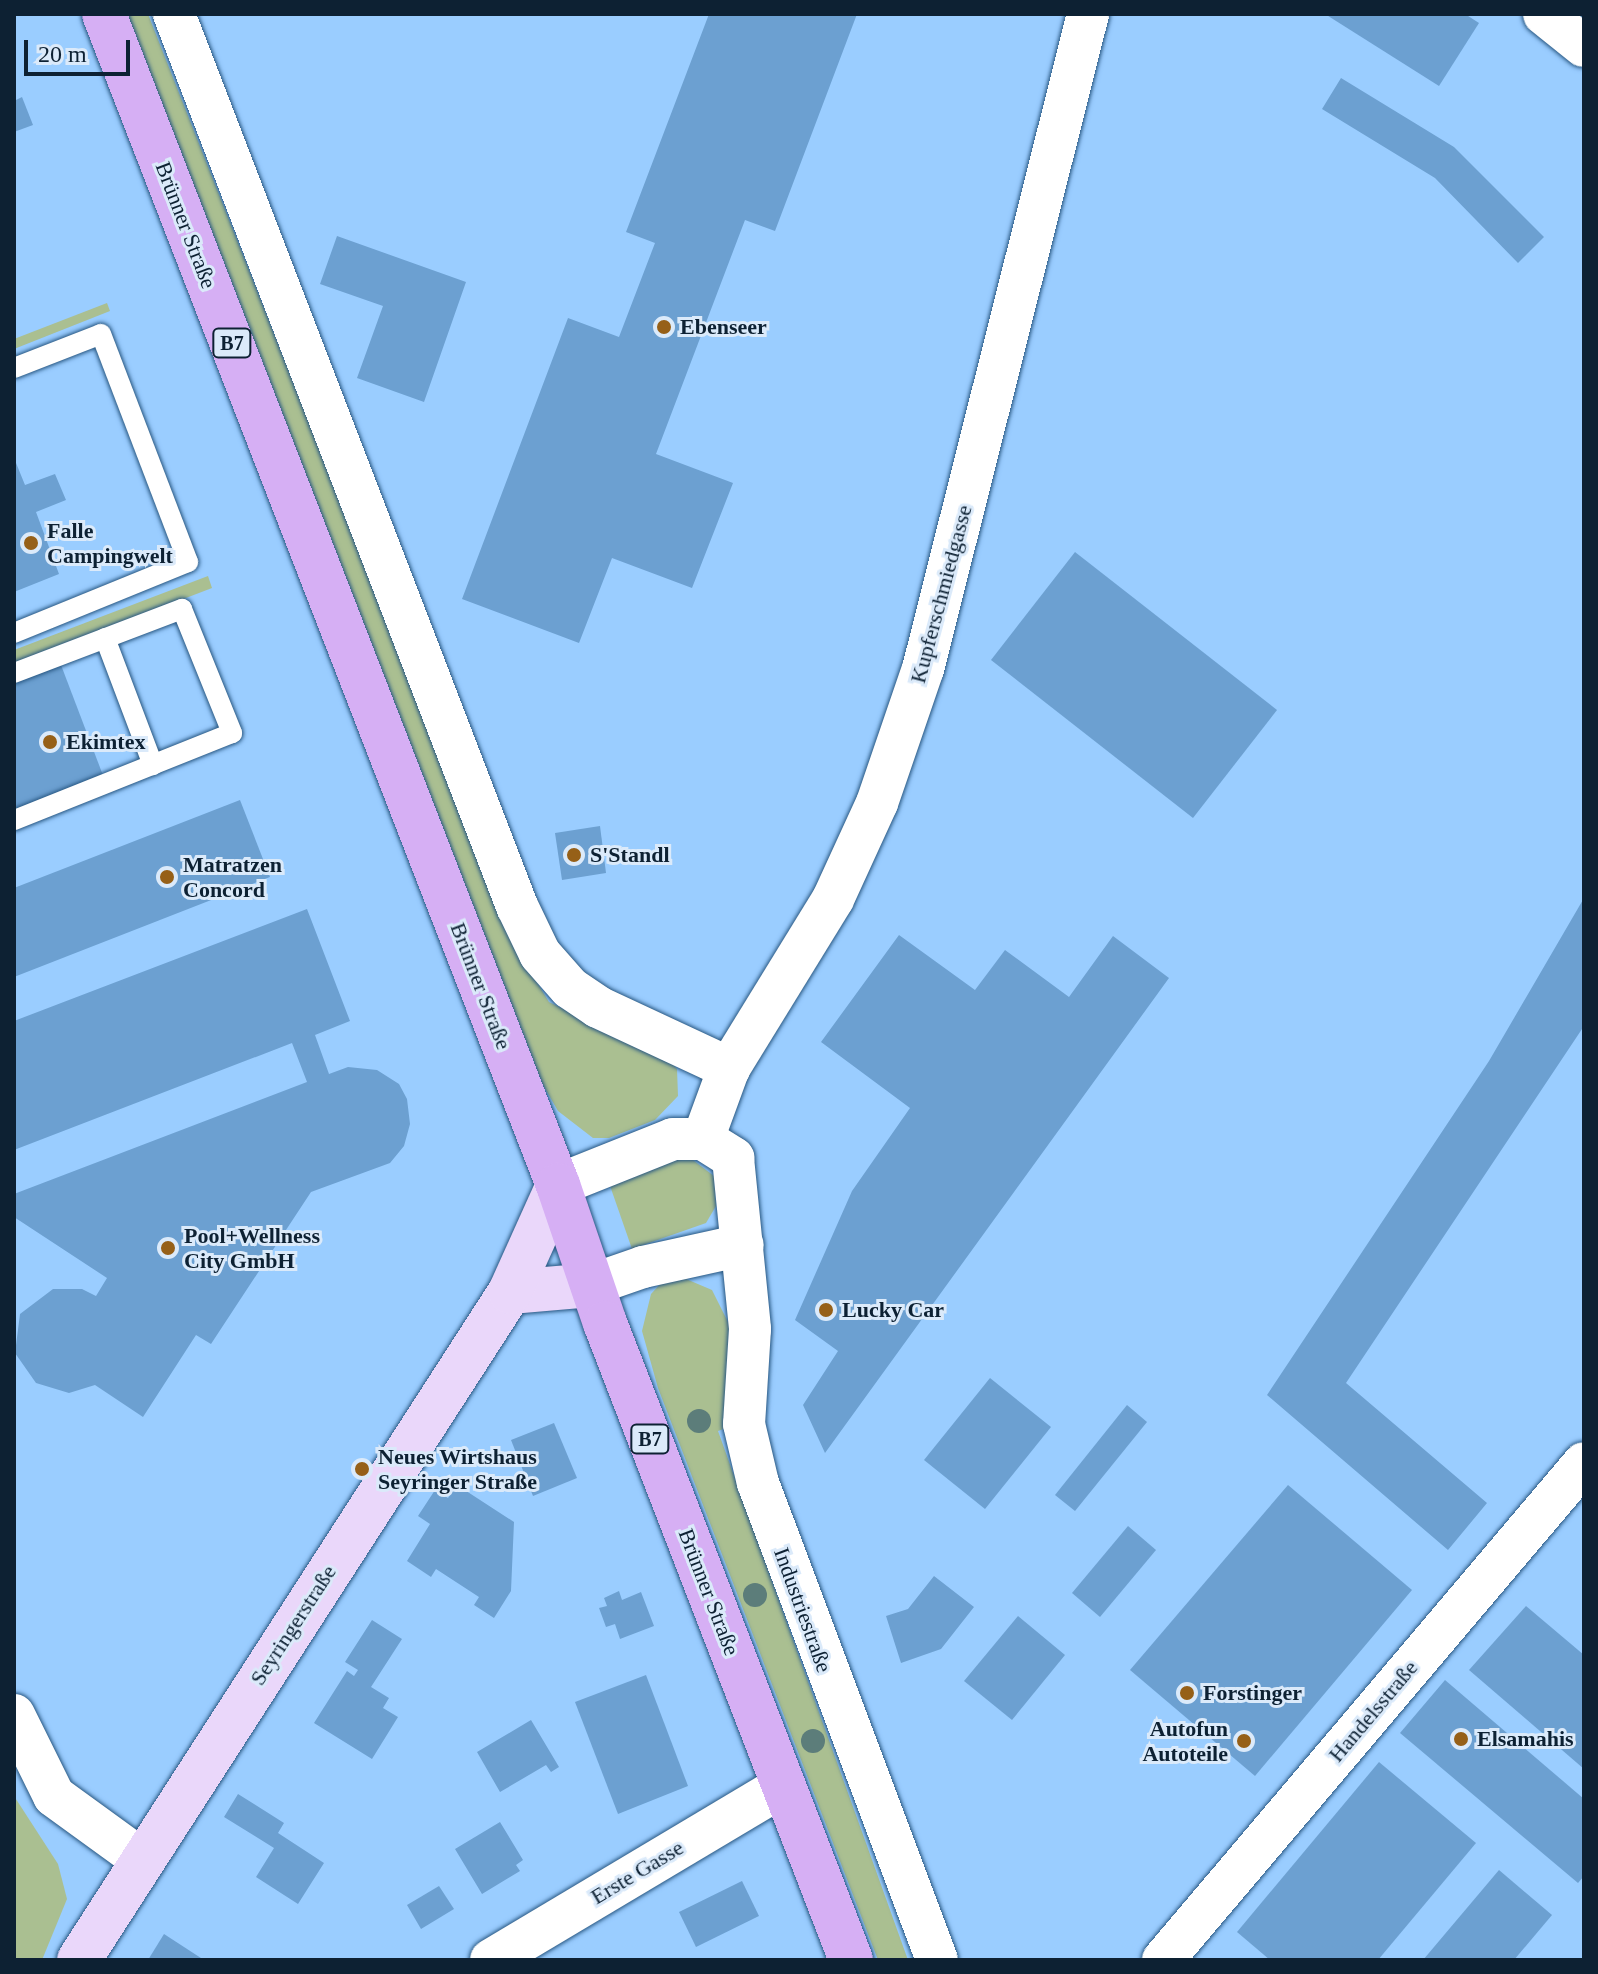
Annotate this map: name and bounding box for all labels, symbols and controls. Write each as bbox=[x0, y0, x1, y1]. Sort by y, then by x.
scale bar bbox=[28, 24, 134, 74]
text: 20 m bbox=[38, 41, 87, 67]
street label: Brünner Straße bbox=[150, 158, 222, 292]
place label: Ebenseer bbox=[680, 314, 767, 340]
marker: Ebenseer bbox=[655, 318, 673, 336]
road number: B7 bbox=[212, 327, 252, 359]
street label: Kupferschmiedgasse bbox=[905, 502, 977, 686]
place label: Falle Campingwelt bbox=[47, 517, 173, 568]
marker: Falle Campingwelt bbox=[22, 534, 40, 552]
place label: Ekimtex bbox=[66, 729, 145, 755]
marker: Ekimtex bbox=[41, 733, 59, 751]
place label: S'Standl bbox=[590, 842, 669, 868]
marker: S'Standl bbox=[565, 846, 583, 864]
place label: Matratzen Concord bbox=[183, 851, 282, 902]
marker: Matratzen Concord bbox=[158, 868, 176, 886]
street label: Brünner Straße bbox=[445, 919, 517, 1053]
place label: Pool+Wellness City GmbH bbox=[184, 1222, 320, 1274]
marker: Pool+Wellness City GmbH bbox=[159, 1239, 177, 1257]
place label: Lucky Car bbox=[842, 1297, 944, 1323]
marker: Lucky Car bbox=[817, 1301, 835, 1319]
road number: B7 bbox=[630, 1423, 670, 1455]
place label: Neues Wirtshaus Seyringer Straße bbox=[378, 1443, 537, 1494]
marker: Neues Wirtshaus Seyringer Straße bbox=[353, 1460, 371, 1478]
street label: Brünner Straße bbox=[673, 1525, 745, 1659]
street label: Industriestraße bbox=[768, 1544, 838, 1676]
street label: Seyringerstraße bbox=[244, 1560, 342, 1690]
street label: Handelsstraße bbox=[1323, 1655, 1423, 1767]
place label: Forstinger bbox=[1203, 1680, 1302, 1706]
marker: Forstinger bbox=[1178, 1684, 1196, 1702]
place label: Autofun Autoteile bbox=[1142, 1715, 1228, 1766]
place label: Elsamahis bbox=[1477, 1726, 1574, 1752]
marker: Elsamahis bbox=[1452, 1730, 1470, 1748]
marker: Autofun Autoteile bbox=[1235, 1732, 1253, 1750]
street label: Erste Gasse bbox=[586, 1834, 688, 1910]

